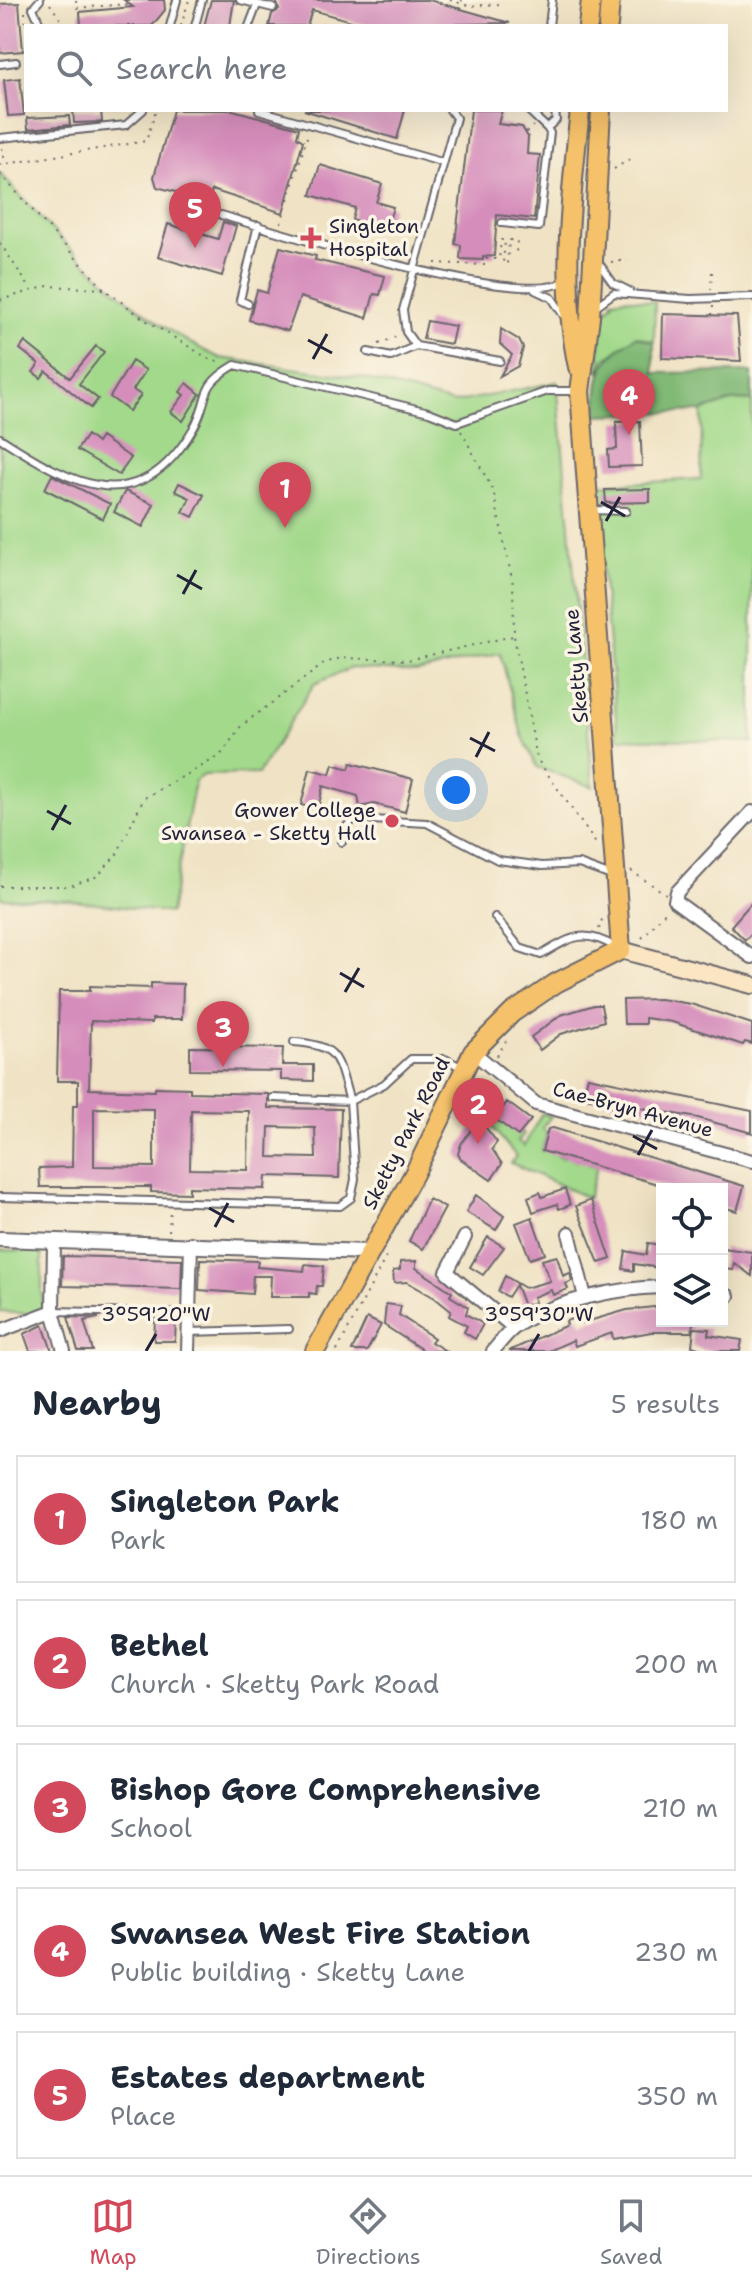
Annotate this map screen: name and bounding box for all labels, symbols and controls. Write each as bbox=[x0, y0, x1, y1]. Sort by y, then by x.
search box bbox=[24, 24, 728, 112]
icon: search bbox=[52, 46, 96, 90]
text: Search here bbox=[116, 48, 287, 89]
pin: 5 bbox=[169, 182, 221, 248]
place label: Singleton Hospital bbox=[329, 213, 419, 262]
marker: Singleton Hospital bbox=[300, 227, 322, 249]
pin: 4 bbox=[603, 369, 655, 435]
pin: 1 bbox=[259, 462, 311, 528]
street label: Sketty Lane bbox=[558, 608, 594, 724]
your location bbox=[436, 770, 476, 810]
place label: Gower College Swansea - Sketty Hall bbox=[161, 797, 376, 846]
marker: Gower College Swansea - Sketty Hall bbox=[383, 812, 401, 830]
pin: 3 bbox=[197, 1001, 249, 1067]
street label: Sketty Park Road bbox=[356, 1052, 456, 1214]
street label: Cae-Bryn Avenue bbox=[550, 1075, 716, 1143]
pin: 2 bbox=[452, 1078, 504, 1144]
map controls bbox=[656, 1183, 728, 1327]
button: locate bbox=[656, 1183, 728, 1255]
button: layers bbox=[656, 1255, 728, 1327]
text: 3°59'20"W bbox=[101, 1301, 211, 1327]
text: 3°59'30"W bbox=[484, 1301, 594, 1327]
text: Nearby bbox=[32, 1380, 162, 1426]
text: 5 results bbox=[611, 1386, 720, 1421]
text: Singleton Park bbox=[110, 1481, 340, 1522]
text: 1 bbox=[54, 1502, 66, 1537]
text: 180 m bbox=[640, 1502, 718, 1537]
text: Park bbox=[110, 1522, 166, 1557]
text: Bethel bbox=[110, 1625, 209, 1666]
text: 2 bbox=[51, 1646, 69, 1681]
text: 200 m bbox=[633, 1646, 718, 1681]
text: Church · Sketty Park Road bbox=[110, 1666, 439, 1701]
text: Bishop Gore Comprehensive bbox=[110, 1769, 541, 1810]
text: 3 bbox=[51, 1790, 69, 1825]
text: 210 m bbox=[641, 1790, 718, 1825]
text: School bbox=[110, 1810, 192, 1845]
text: Swansea West Fire Station bbox=[110, 1913, 530, 1954]
text: 4 bbox=[51, 1934, 69, 1969]
text: 230 m bbox=[634, 1934, 718, 1969]
text: Public building · Sketty Lane bbox=[110, 1954, 465, 1989]
text: Estates department bbox=[110, 2057, 425, 2098]
text: 5 bbox=[52, 2078, 68, 2113]
text: 350 m bbox=[635, 2078, 718, 2113]
text: Place bbox=[110, 2098, 176, 2133]
tab: Map bbox=[90, 2194, 137, 2271]
tab: Directions bbox=[316, 2194, 421, 2271]
tab: Saved bbox=[600, 2194, 662, 2271]

